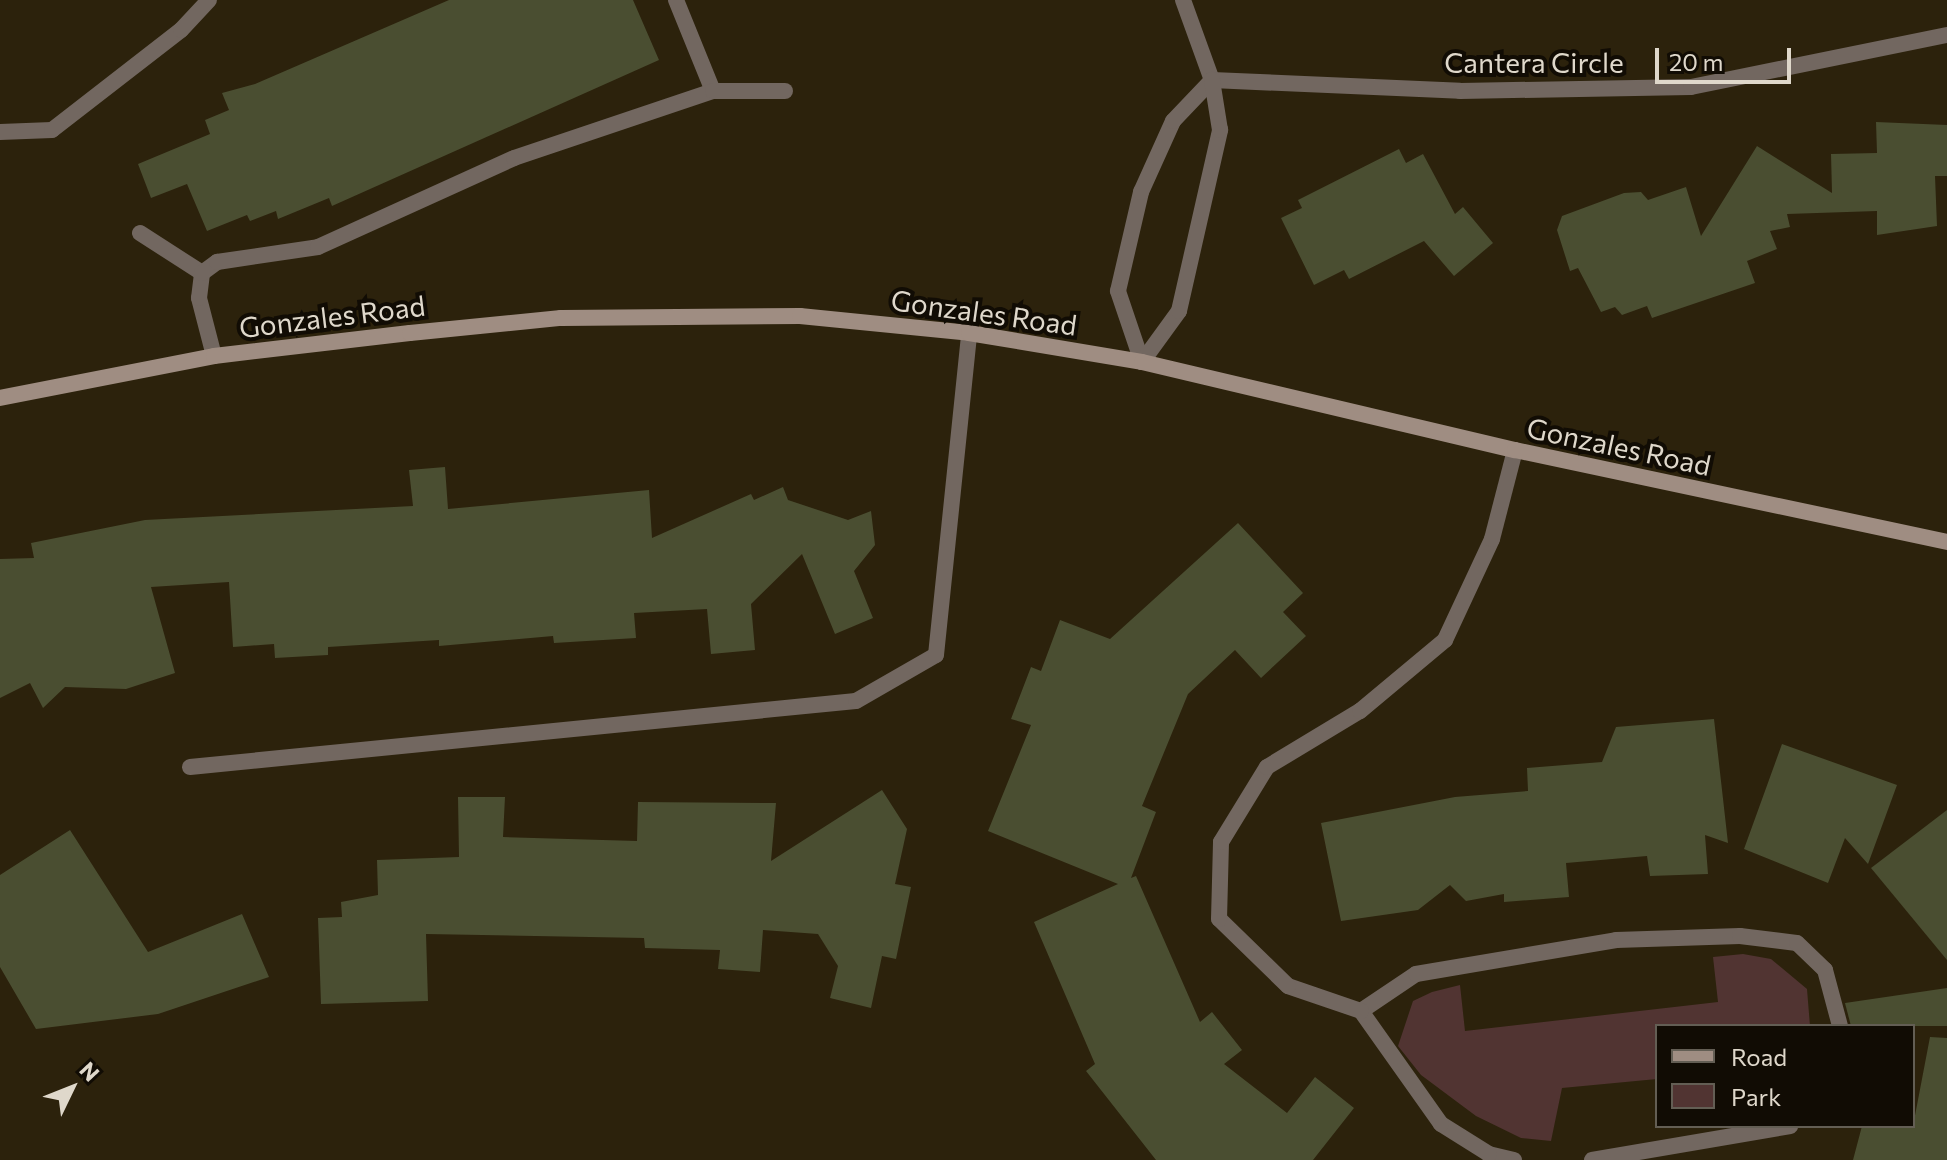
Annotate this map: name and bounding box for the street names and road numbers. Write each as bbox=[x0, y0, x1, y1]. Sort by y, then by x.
street label: Cantera Circle bbox=[1444, 45, 1624, 79]
street label: Gonzales Road bbox=[889, 282, 1079, 342]
street label: Gonzales Road bbox=[237, 288, 427, 344]
street label: Gonzales Road bbox=[1524, 410, 1714, 482]

